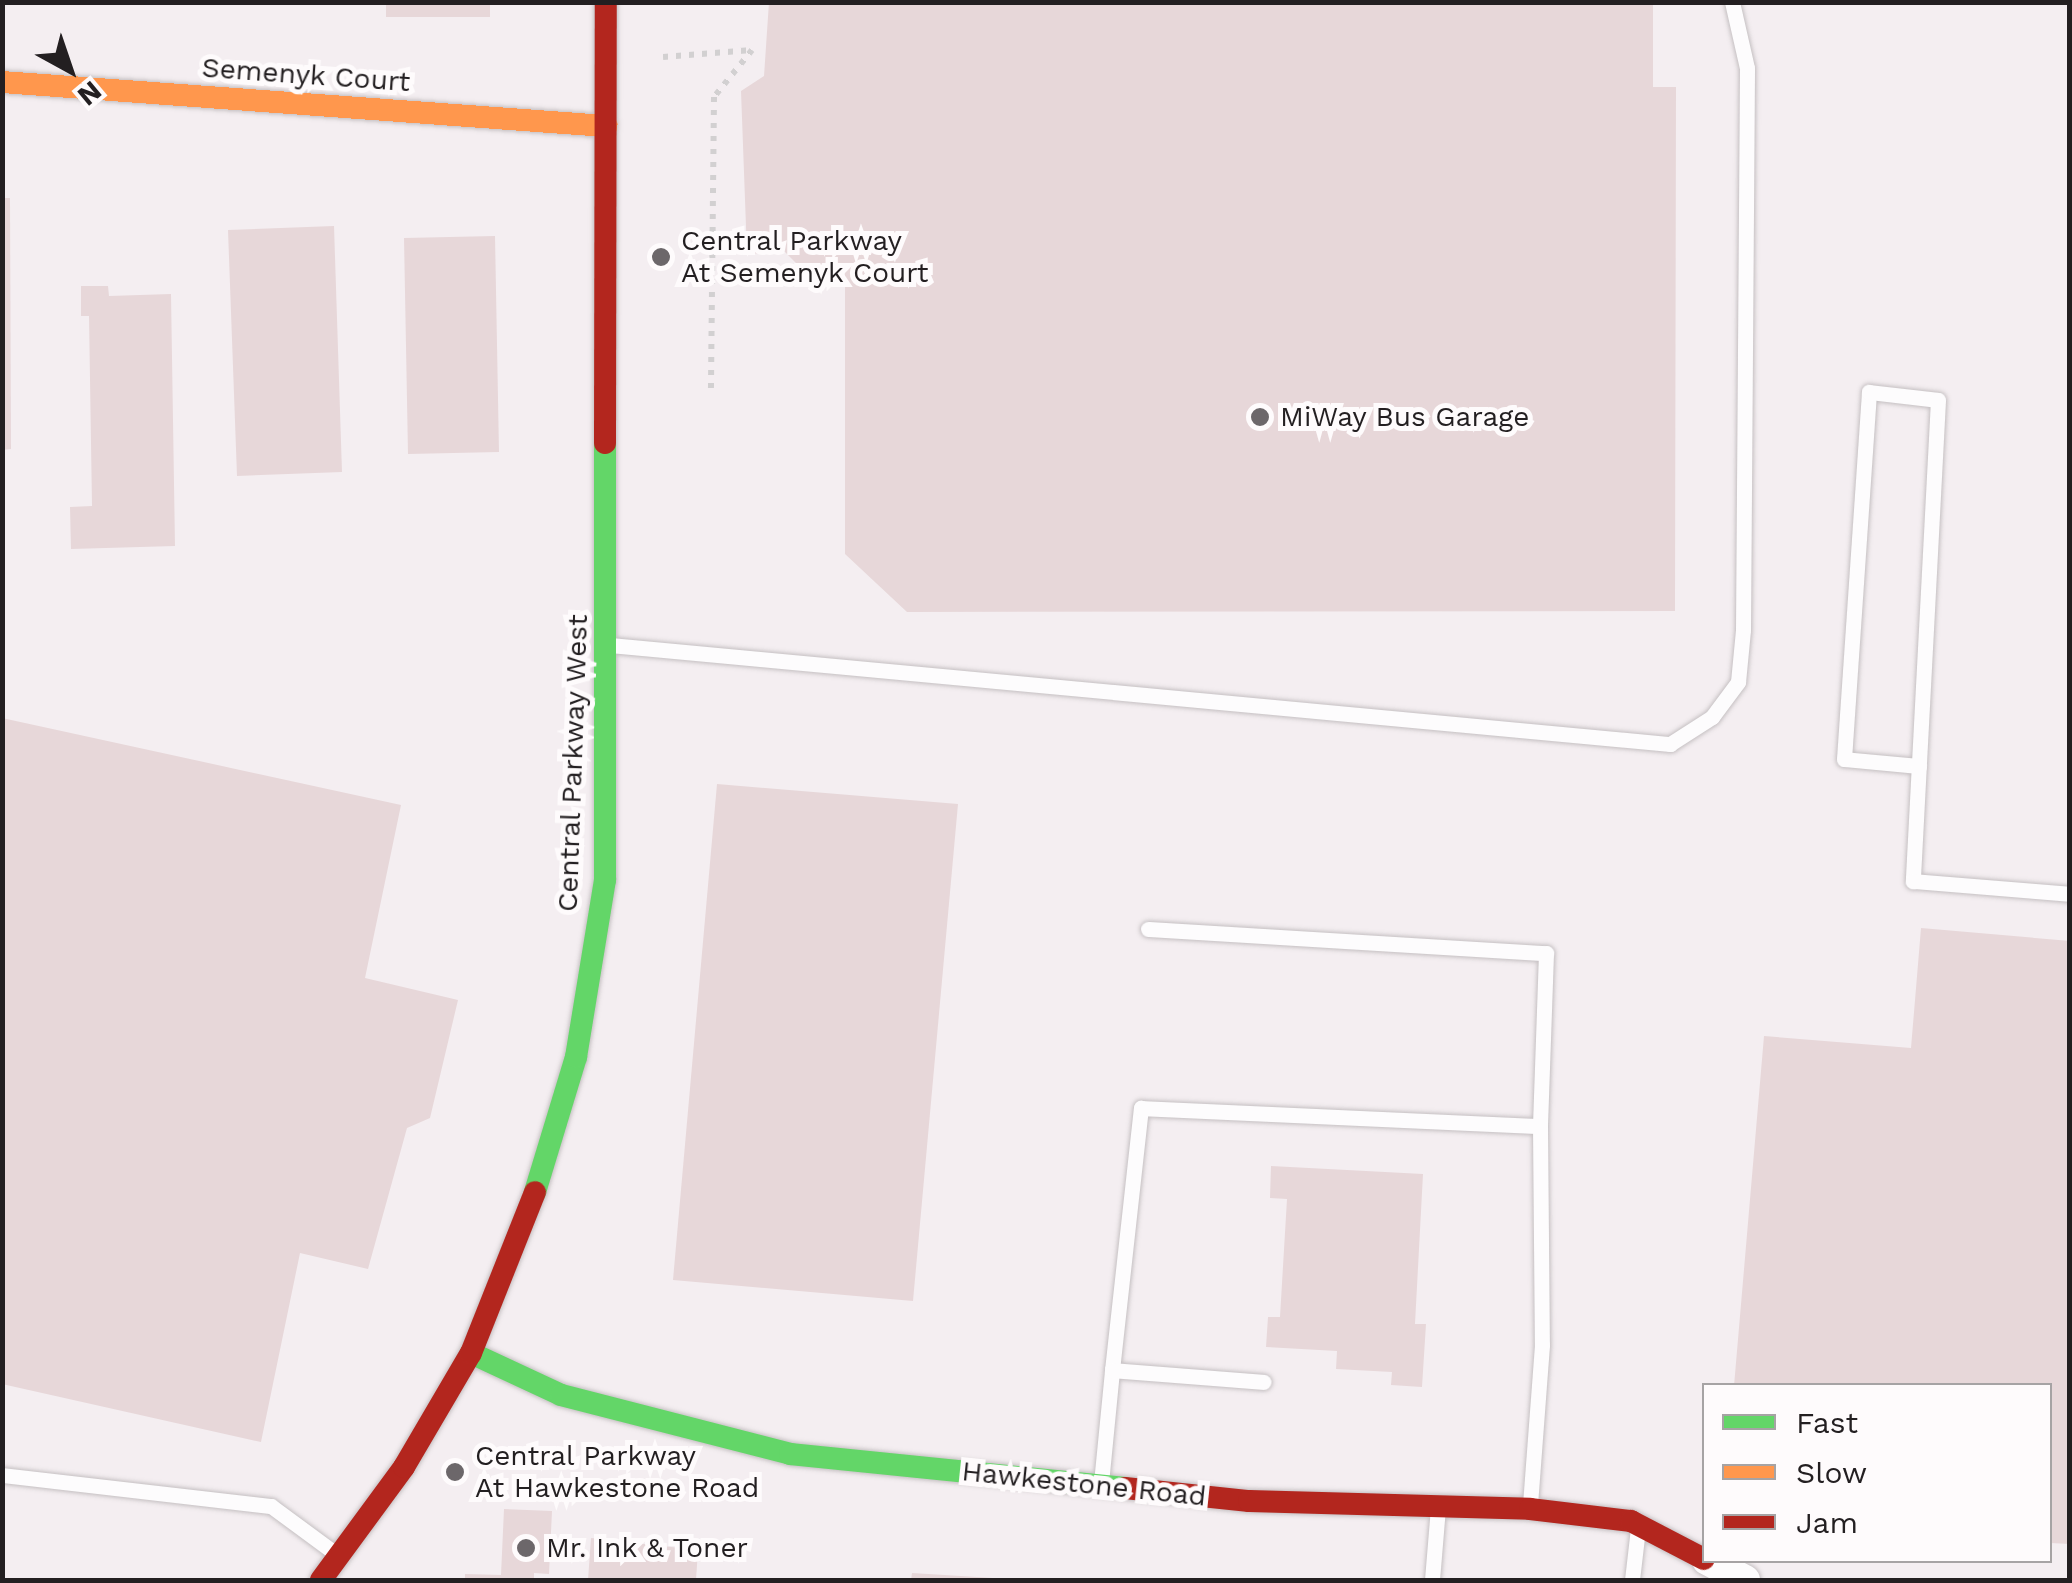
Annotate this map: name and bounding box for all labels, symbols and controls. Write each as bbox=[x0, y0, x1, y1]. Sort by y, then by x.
north arrow bbox=[20, 20, 120, 120]
street label: Semenyk Court bbox=[200, 51, 412, 99]
text: N bbox=[71, 74, 108, 113]
place label: Central Parkway At Semenyk Court bbox=[681, 224, 929, 290]
marker: Central Parkway At Semenyk Court bbox=[650, 246, 672, 268]
place label: MiWay Bus Garage bbox=[1280, 400, 1530, 434]
marker: MiWay Bus Garage bbox=[1249, 406, 1271, 428]
street label: Central Parkway West bbox=[551, 612, 595, 914]
legend bbox=[1702, 1383, 2052, 1563]
text: Fast bbox=[1796, 1405, 1858, 1440]
place label: Central Parkway At Hawkestone Road bbox=[475, 1439, 759, 1505]
street label: Hawkestone Road bbox=[960, 1454, 1208, 1514]
text: Slow bbox=[1796, 1455, 1867, 1490]
marker: Central Parkway At Hawkestone Road bbox=[444, 1461, 466, 1483]
text: Jam bbox=[1796, 1505, 1858, 1540]
place label: Mr. Ink & Toner bbox=[546, 1531, 749, 1565]
marker: Mr. Ink & Toner bbox=[515, 1537, 537, 1559]

